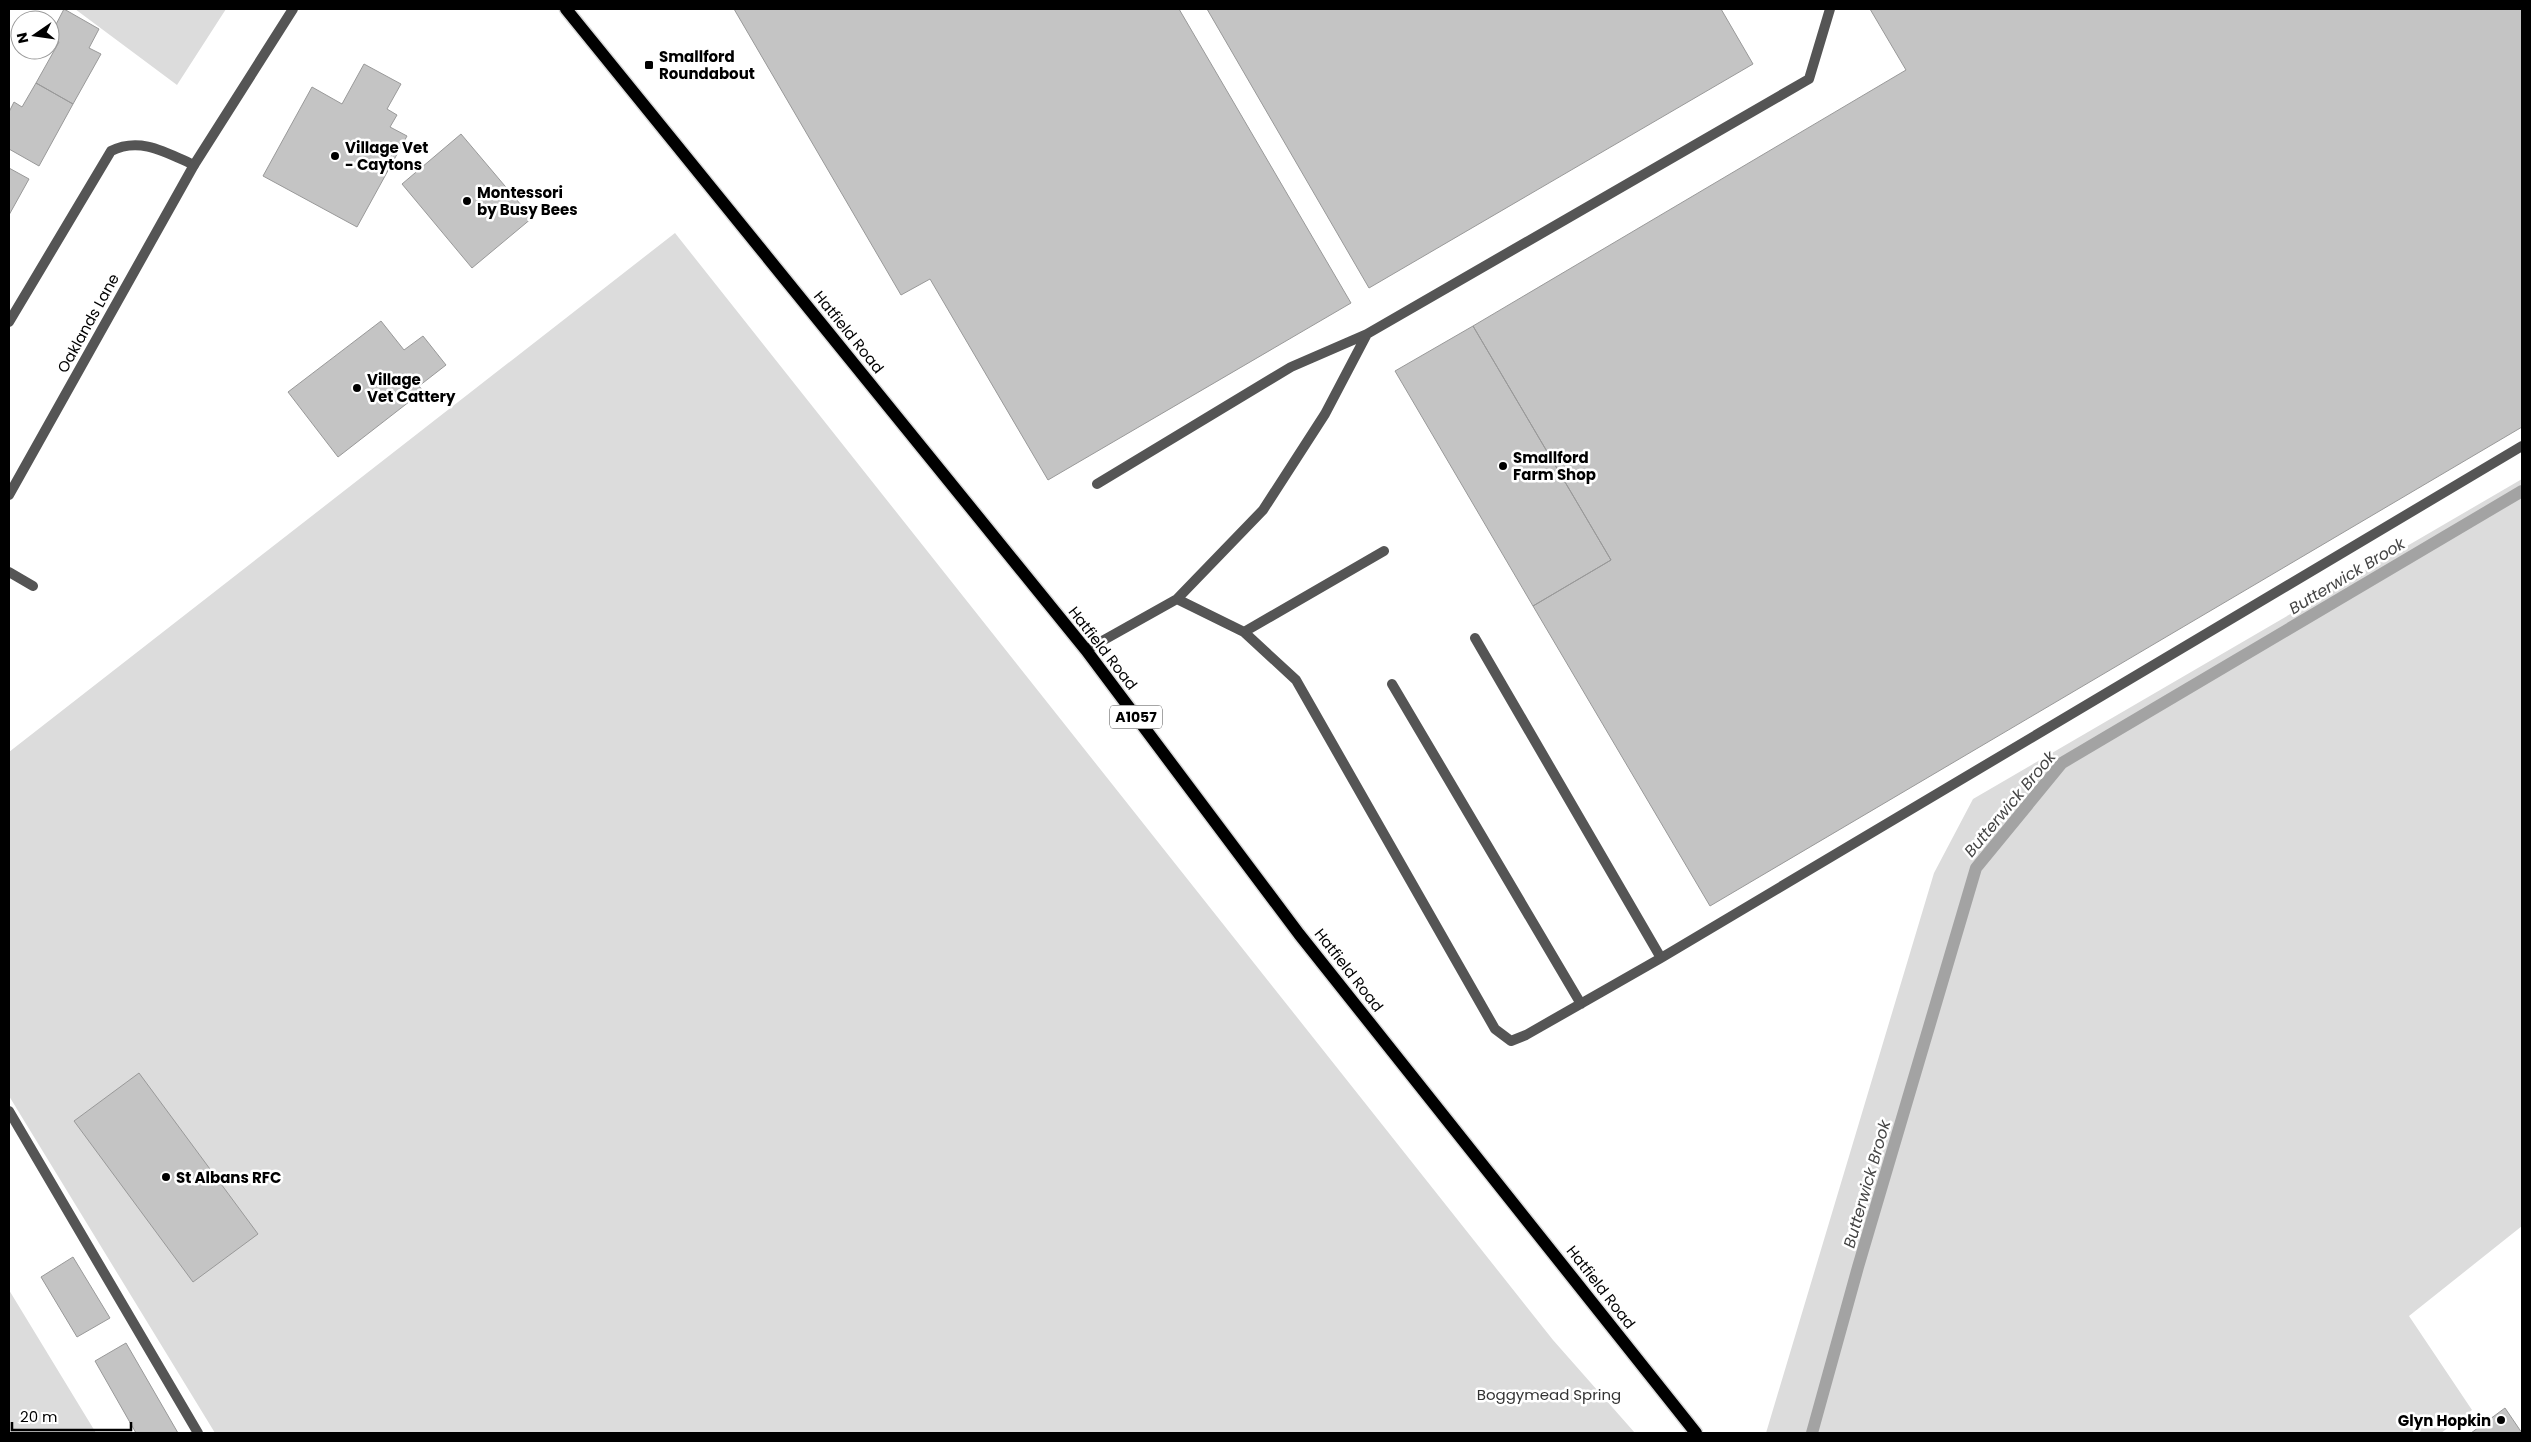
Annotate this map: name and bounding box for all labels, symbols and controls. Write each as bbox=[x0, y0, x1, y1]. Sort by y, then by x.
north arrow bbox=[10, 10, 60, 60]
text: N bbox=[11, 31, 33, 45]
place label: Smallford Roundabout bbox=[659, 46, 755, 84]
marker: Smallford Roundabout bbox=[643, 59, 655, 71]
place label: Village Vet - Caytons bbox=[345, 137, 428, 175]
marker: Village Vet - Caytons bbox=[329, 150, 341, 162]
place label: Montessori by Busy Bees bbox=[477, 182, 578, 220]
marker: Montessori by Busy Bees bbox=[461, 195, 473, 207]
street label: Oaklands Lane bbox=[52, 270, 124, 376]
street label: Hatfield Road bbox=[809, 286, 889, 378]
place label: Village Vet Cattery bbox=[367, 369, 456, 407]
marker: Village Vet Cattery bbox=[351, 382, 363, 394]
place label: Smallford Farm Shop bbox=[1513, 447, 1596, 485]
marker: Smallford Farm Shop bbox=[1497, 460, 1509, 472]
water label: Butterwick Brook bbox=[2285, 532, 2410, 620]
street label: Hatfield Road bbox=[1064, 602, 1142, 694]
road number: A1057 bbox=[1110, 706, 1162, 729]
water label: Butterwick Brook bbox=[1959, 746, 2062, 862]
street label: Hatfield Road bbox=[1310, 924, 1388, 1016]
water label: Butterwick Brook bbox=[1838, 1117, 1896, 1251]
place label: St Albans RFC bbox=[176, 1167, 281, 1188]
marker: St Albans RFC bbox=[160, 1171, 172, 1183]
street label: Hatfield Road bbox=[1562, 1241, 1640, 1333]
park label: Boggymead Spring bbox=[1477, 1384, 1621, 1405]
scale bar bbox=[12, 1400, 131, 1432]
text: 20 m bbox=[20, 1406, 58, 1427]
place label: Glyn Hopkin bbox=[2398, 1410, 2491, 1431]
marker: Glyn Hopkin bbox=[2495, 1414, 2507, 1426]

